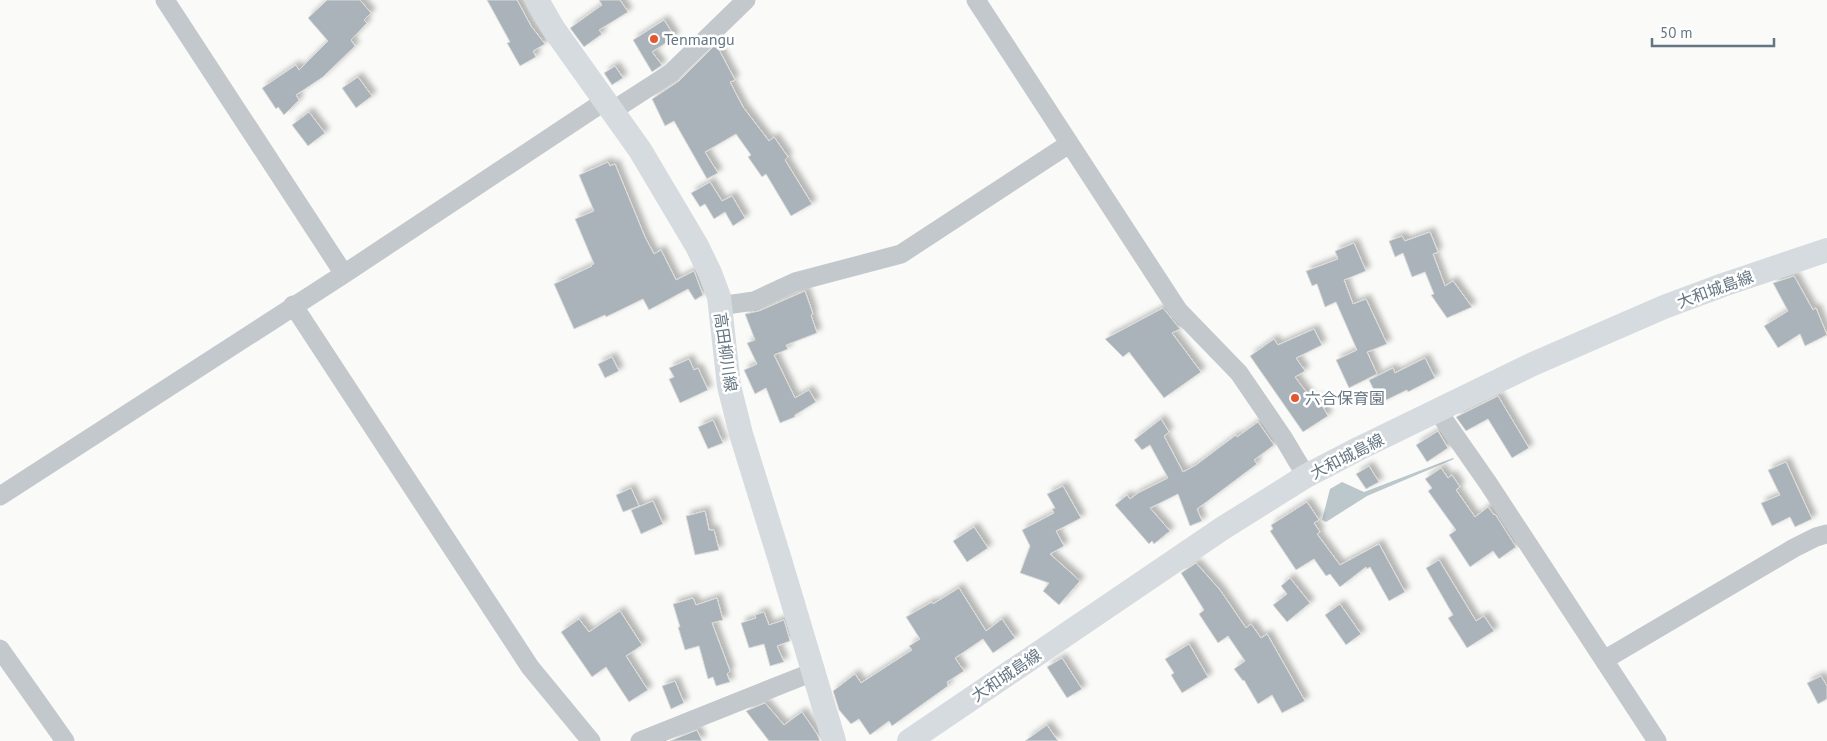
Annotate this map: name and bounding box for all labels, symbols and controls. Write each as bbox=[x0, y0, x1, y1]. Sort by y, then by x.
scale bar bbox=[1652, 15, 1774, 47]
text: 50 m bbox=[1660, 23, 1693, 42]
place label: Tenmangu bbox=[664, 29, 735, 49]
marker: Tenmangu bbox=[648, 33, 660, 45]
street label: 大和城島線 bbox=[1674, 266, 1756, 312]
street label: 高田柳川線 bbox=[711, 311, 741, 393]
place label: 六合保育園 bbox=[1305, 388, 1385, 408]
marker: 六合保育園 bbox=[1289, 392, 1301, 404]
street label: 大和城島線 bbox=[1307, 429, 1387, 483]
street label: 大和城島線 bbox=[967, 644, 1045, 706]

